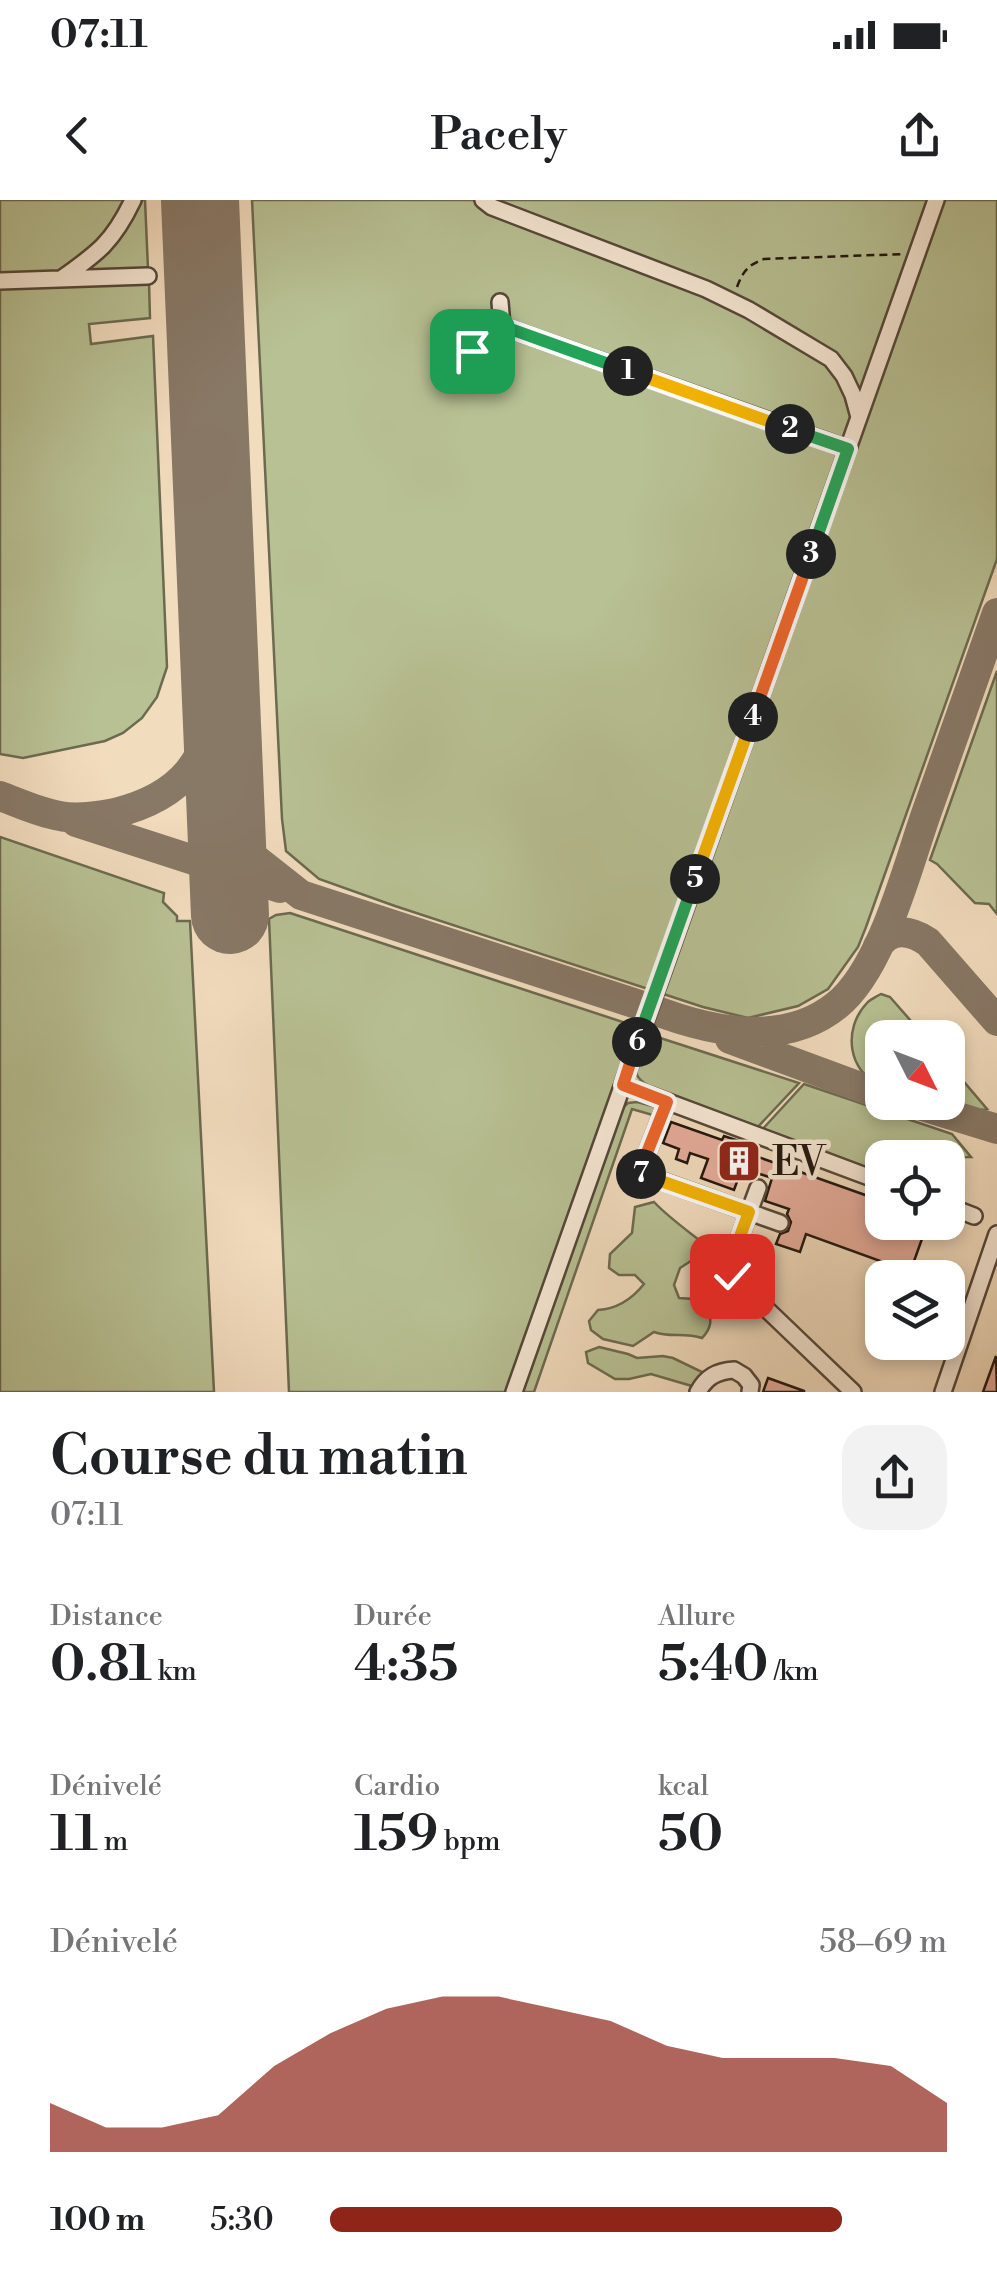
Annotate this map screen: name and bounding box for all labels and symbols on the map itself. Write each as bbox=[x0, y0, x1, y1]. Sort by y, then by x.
pin bbox=[430, 309, 515, 394]
pin: 1 bbox=[603, 346, 653, 396]
pin: 2 bbox=[765, 404, 815, 454]
pin: 3 bbox=[786, 529, 836, 579]
pin: 4 bbox=[728, 692, 778, 742]
pin: 5 bbox=[670, 854, 720, 904]
pin: 6 bbox=[612, 1017, 662, 1067]
north arrow bbox=[865, 1020, 965, 1120]
building icon: EV bbox=[716, 1138, 762, 1184]
place label: EV bbox=[772, 1138, 827, 1188]
pin: 7 bbox=[616, 1149, 666, 1199]
pin bbox=[690, 1234, 775, 1319]

